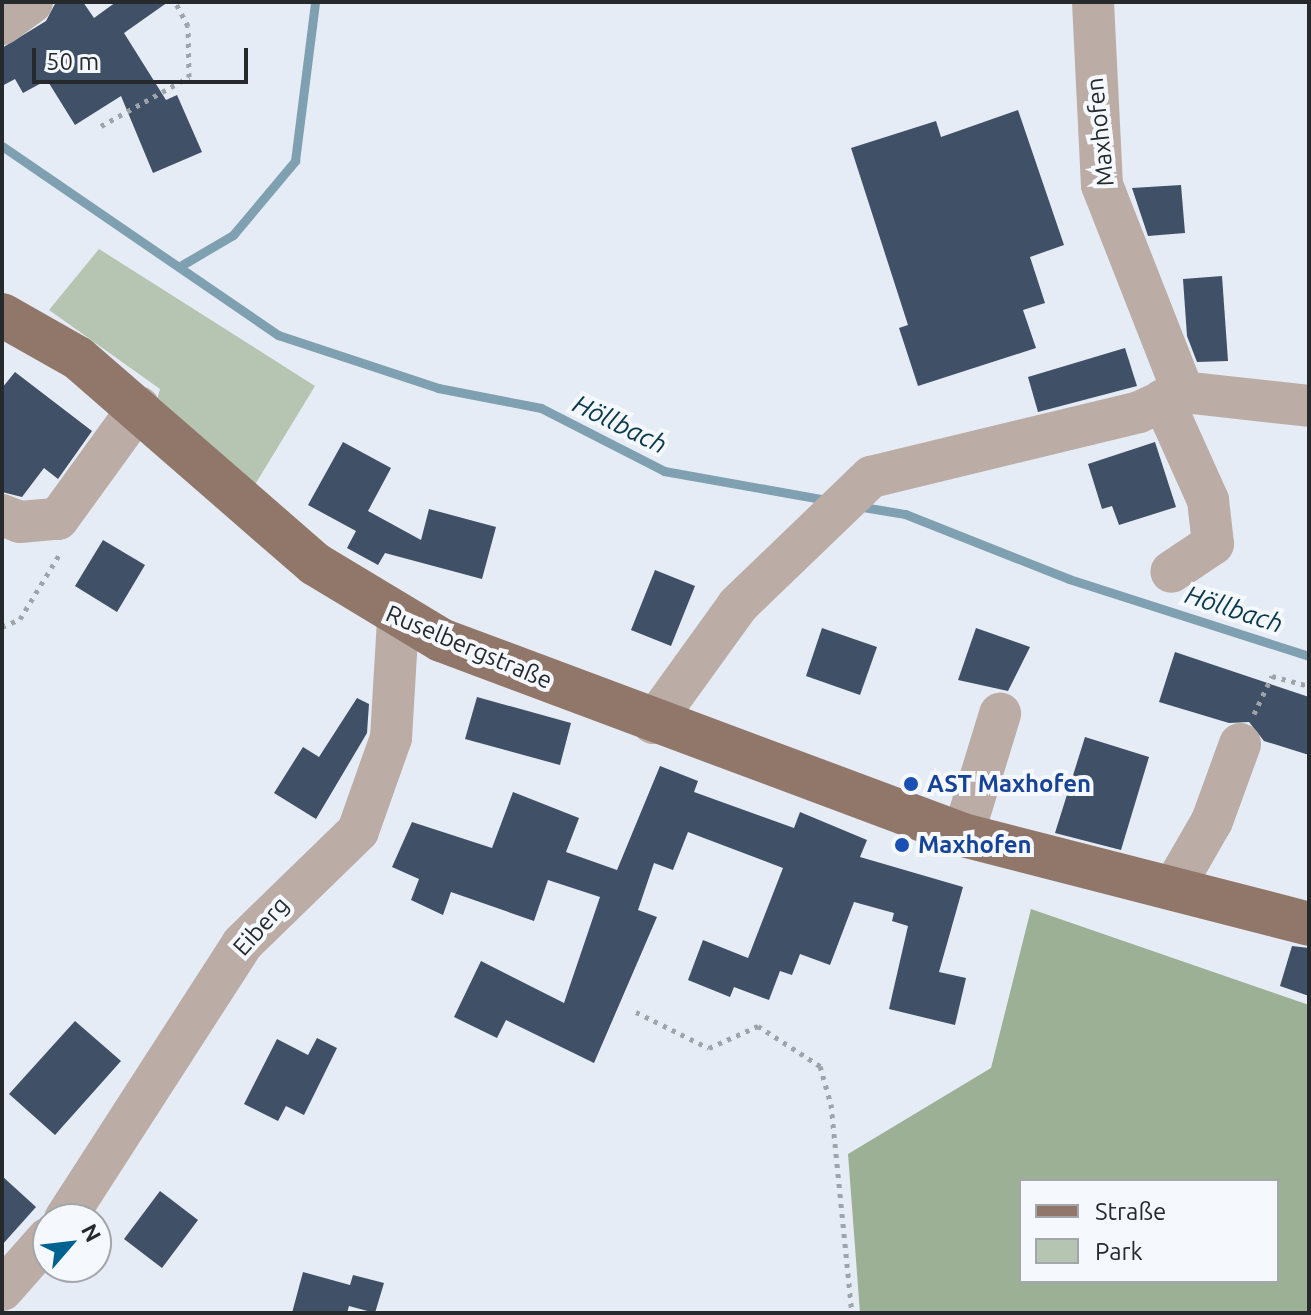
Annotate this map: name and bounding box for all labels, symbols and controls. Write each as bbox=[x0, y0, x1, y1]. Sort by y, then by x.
scale bar bbox=[36, 32, 252, 82]
text: 50 m bbox=[46, 48, 99, 75]
street label: Maxhofen bbox=[1080, 76, 1120, 188]
water label: Höllbach bbox=[568, 388, 672, 460]
water label: Höllbach bbox=[1181, 579, 1287, 639]
street label: Ruselbergstraße bbox=[382, 599, 556, 695]
place label: AST Maxhofen bbox=[927, 770, 1091, 798]
marker: AST Maxhofen bbox=[902, 775, 920, 793]
place label: Maxhofen bbox=[918, 831, 1031, 859]
marker: Maxhofen bbox=[893, 836, 911, 854]
street label: Eiberg bbox=[227, 891, 295, 961]
legend bbox=[1019, 1179, 1279, 1283]
text: Straße bbox=[1095, 1198, 1166, 1225]
north arrow bbox=[32, 1203, 112, 1283]
text: N bbox=[77, 1219, 107, 1246]
text: Park bbox=[1095, 1238, 1143, 1265]

